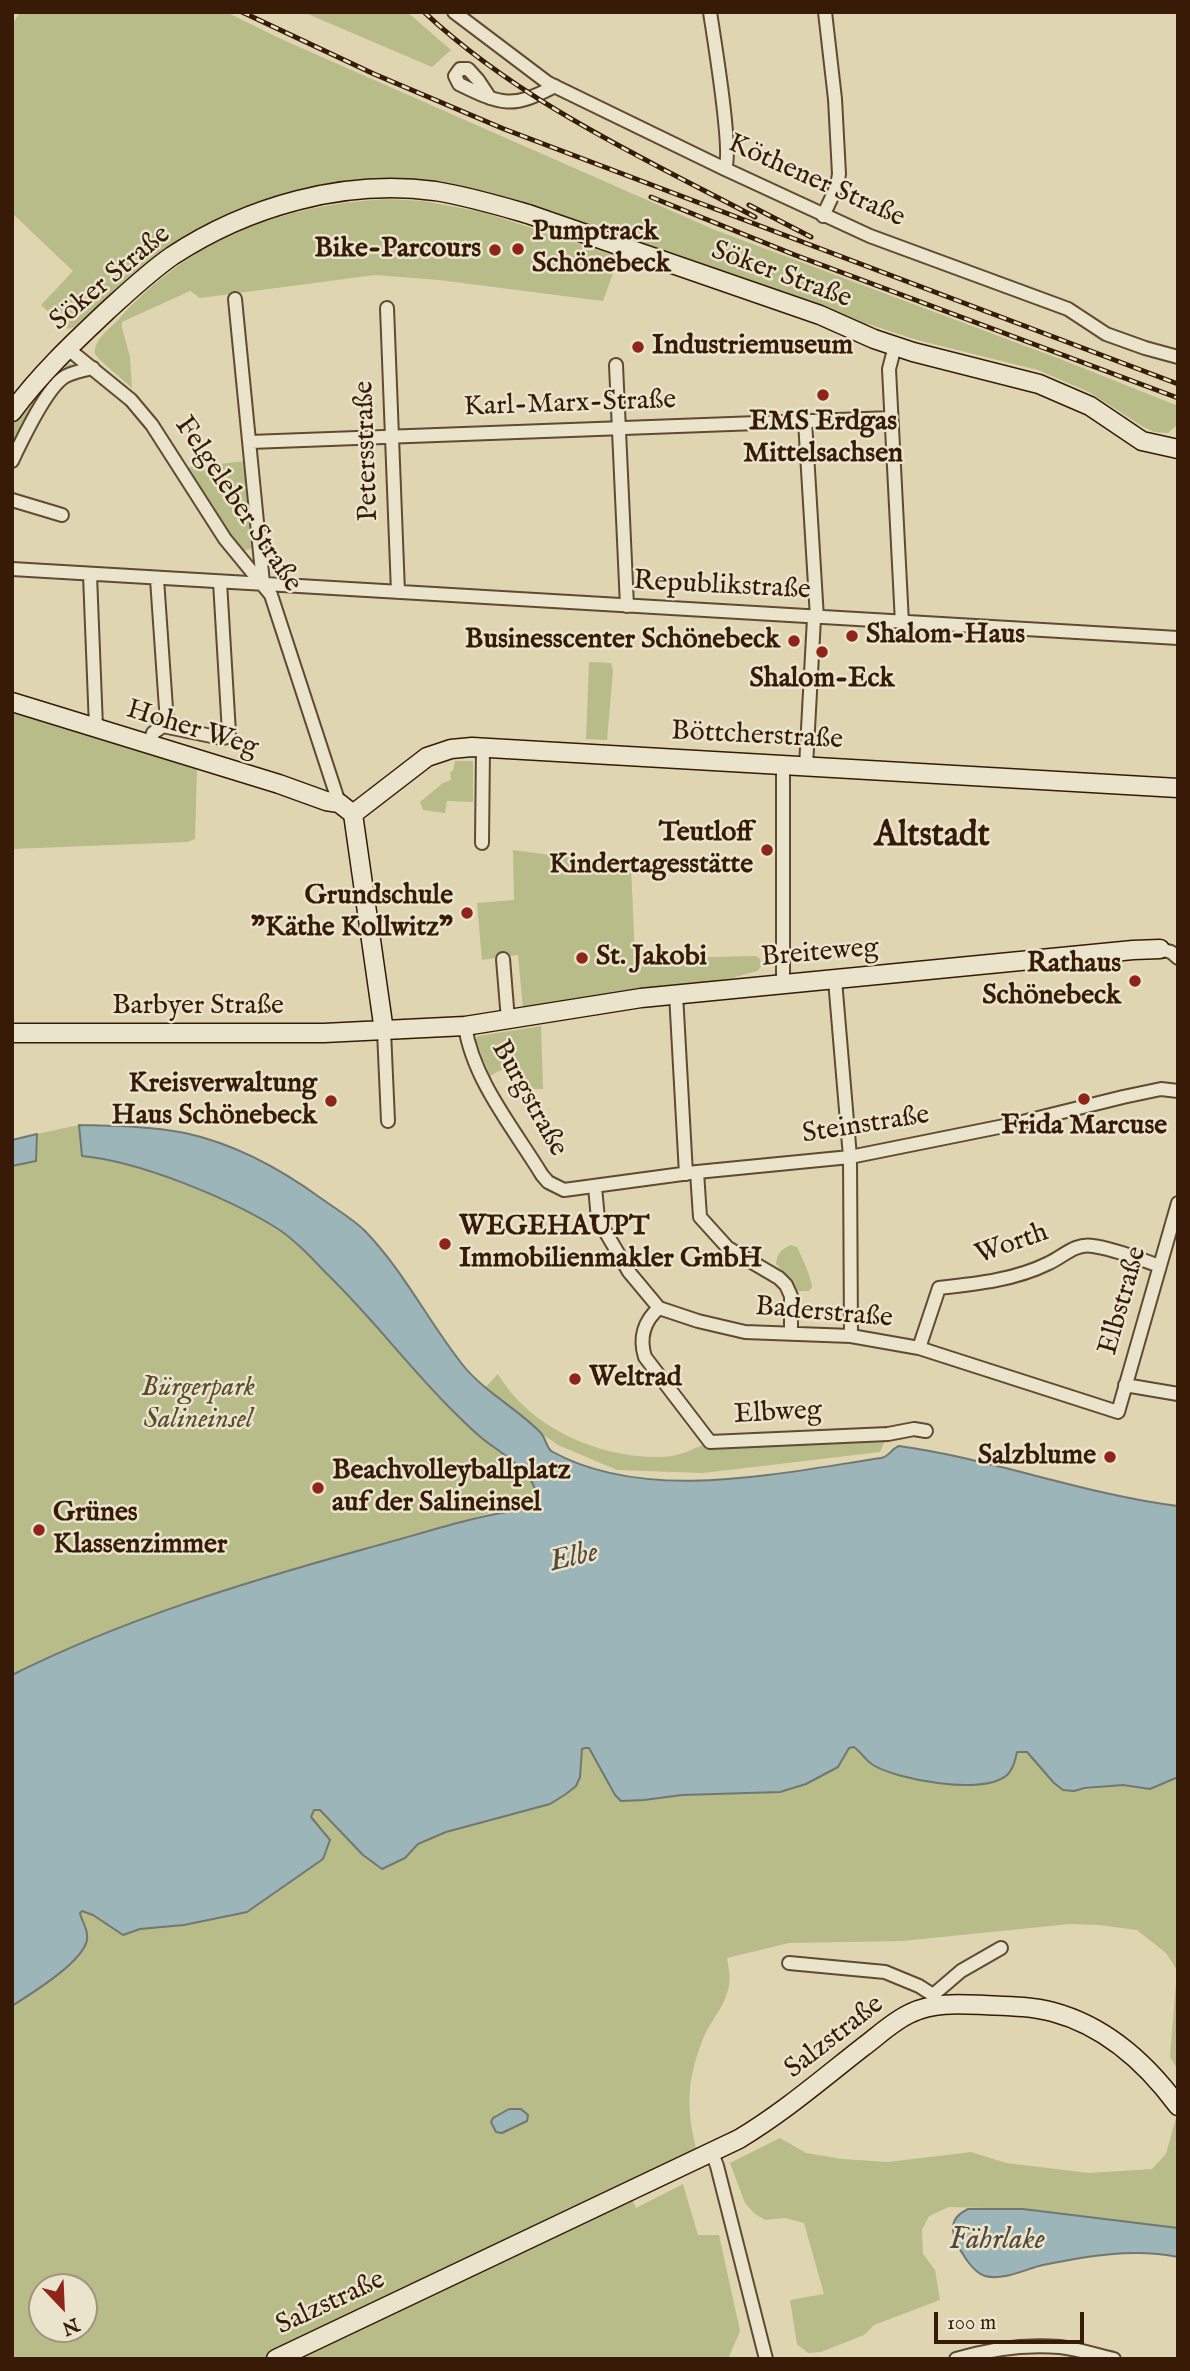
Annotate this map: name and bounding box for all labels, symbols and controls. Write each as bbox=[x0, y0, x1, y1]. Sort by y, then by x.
street label: Köthener Straße bbox=[722, 128, 910, 236]
place label: Pumptrack Schönebeck bbox=[532, 216, 671, 282]
street label: Söker Straße bbox=[44, 219, 178, 339]
place label: Bike-Parcours bbox=[314, 233, 481, 267]
street label: Söker Straße bbox=[706, 235, 856, 317]
marker: Pumptrack Schönebeck bbox=[510, 241, 526, 257]
marker: Bike-Parcours bbox=[487, 242, 503, 258]
place label: Industriemuseum bbox=[652, 330, 853, 364]
marker: Industriemuseum bbox=[630, 339, 646, 355]
street label: Petersstraße bbox=[349, 380, 387, 522]
street label: Karl-Marx-Straße bbox=[463, 385, 677, 425]
marker: EMS Erdgas Mittelsachsen bbox=[815, 387, 831, 403]
place label: EMS Erdgas Mittelsachsen bbox=[743, 406, 903, 472]
street label: Felgeleber Straße bbox=[166, 411, 308, 599]
street label: Republikstraße bbox=[632, 566, 812, 608]
place label: Shalom-Haus bbox=[866, 619, 1025, 653]
place label: Businesscenter Schönebeck bbox=[465, 624, 780, 658]
marker: Shalom-Haus bbox=[844, 628, 860, 644]
marker: Businesscenter Schönebeck bbox=[786, 633, 802, 649]
marker: Shalom-Eck bbox=[814, 644, 830, 660]
place label: Shalom-Eck bbox=[750, 663, 894, 697]
street label: Hoher Weg bbox=[122, 694, 262, 766]
street label: Böttcherstraße bbox=[670, 716, 844, 758]
place label: Teutloff Kindertagesstätte bbox=[549, 817, 753, 883]
district label: Altstadt bbox=[874, 817, 990, 859]
marker: Teutloff Kindertagesstätte bbox=[759, 842, 775, 858]
place label: Grundschule "Käthe Kollwitz" bbox=[251, 880, 453, 946]
marker: Grundschule "Käthe Kollwitz" bbox=[459, 905, 475, 921]
street label: Breiteweg bbox=[760, 932, 880, 976]
place label: St. Jakobi bbox=[596, 941, 707, 975]
place label: Rathaus Schönebeck bbox=[982, 948, 1121, 1014]
marker: St. Jakobi bbox=[574, 950, 590, 966]
marker: Rathaus Schönebeck bbox=[1127, 973, 1143, 989]
street label: Barbyer Straße bbox=[112, 990, 284, 1024]
street label: Burgstraße bbox=[482, 1035, 574, 1163]
place label: Kreisverwaltung Haus Schönebeck bbox=[112, 1068, 317, 1134]
marker: Frida Marcuse bbox=[1076, 1091, 1092, 1107]
marker: Kreisverwaltung Haus Schönebeck bbox=[323, 1093, 339, 1109]
street label: Steinstraße bbox=[800, 1099, 932, 1153]
place label: Frida Marcuse bbox=[1001, 1110, 1167, 1144]
place label: WEGEHAUPT Immobilienmakler GmbH bbox=[459, 1211, 762, 1277]
street label: Worth bbox=[971, 1217, 1053, 1273]
marker: WEGEHAUPT Immobilienmakler GmbH bbox=[437, 1236, 453, 1252]
street label: Elbstraße bbox=[1093, 1243, 1155, 1359]
street label: Baderstraße bbox=[754, 1291, 894, 1337]
place label: Weltrad bbox=[589, 1362, 682, 1396]
marker: Weltrad bbox=[567, 1371, 583, 1387]
park label: Bürgerpark Salineinsel bbox=[141, 1372, 255, 1438]
street label: Elbweg bbox=[733, 1395, 823, 1433]
place label: Salzblume bbox=[978, 1440, 1096, 1474]
marker: Salzblume bbox=[1102, 1449, 1118, 1465]
place label: Beachvolleyballplatz auf der Salineinsel bbox=[332, 1455, 571, 1521]
marker: Beachvolleyballplatz auf der Salineinsel bbox=[310, 1480, 326, 1496]
place label: Grünes Klassenzimmer bbox=[53, 1497, 227, 1563]
marker: Grünes Klassenzimmer bbox=[31, 1522, 47, 1538]
water label: Elbe bbox=[546, 1536, 602, 1582]
street label: Salzstraße bbox=[779, 1989, 891, 2087]
water label: Fährlake bbox=[949, 2224, 1045, 2260]
street label: Salzstraße bbox=[271, 2264, 391, 2344]
north arrow bbox=[28, 2273, 98, 2343]
scale bar bbox=[938, 2298, 1088, 2342]
text: 100 m bbox=[947, 2310, 996, 2337]
text: N bbox=[58, 2311, 83, 2340]

